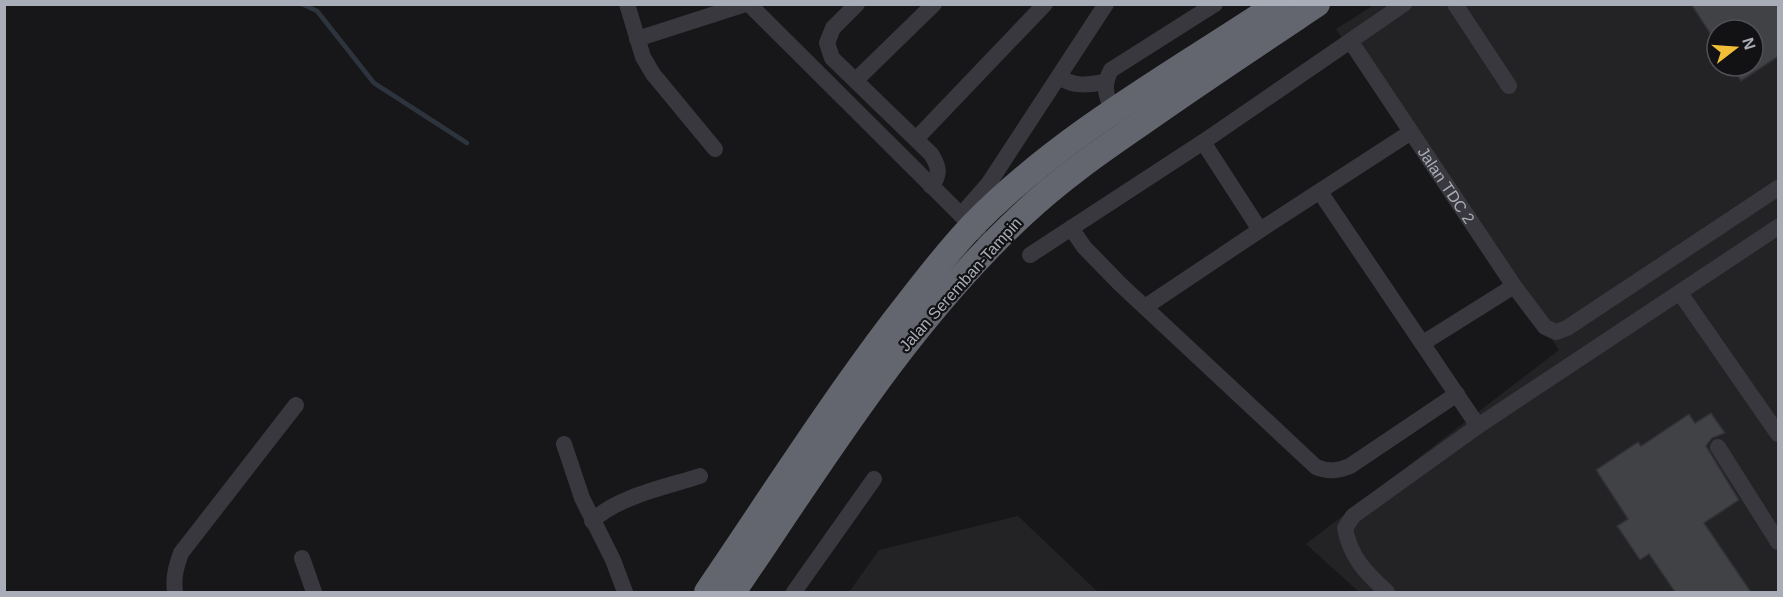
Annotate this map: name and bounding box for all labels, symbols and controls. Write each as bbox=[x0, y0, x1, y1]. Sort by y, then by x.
north arrow bbox=[1705, 18, 1765, 78]
text: N bbox=[1739, 36, 1759, 52]
street label: Jalan TDC 2 bbox=[1414, 144, 1478, 227]
street label: Jalan Seremban-Tampin bbox=[896, 214, 1025, 354]

